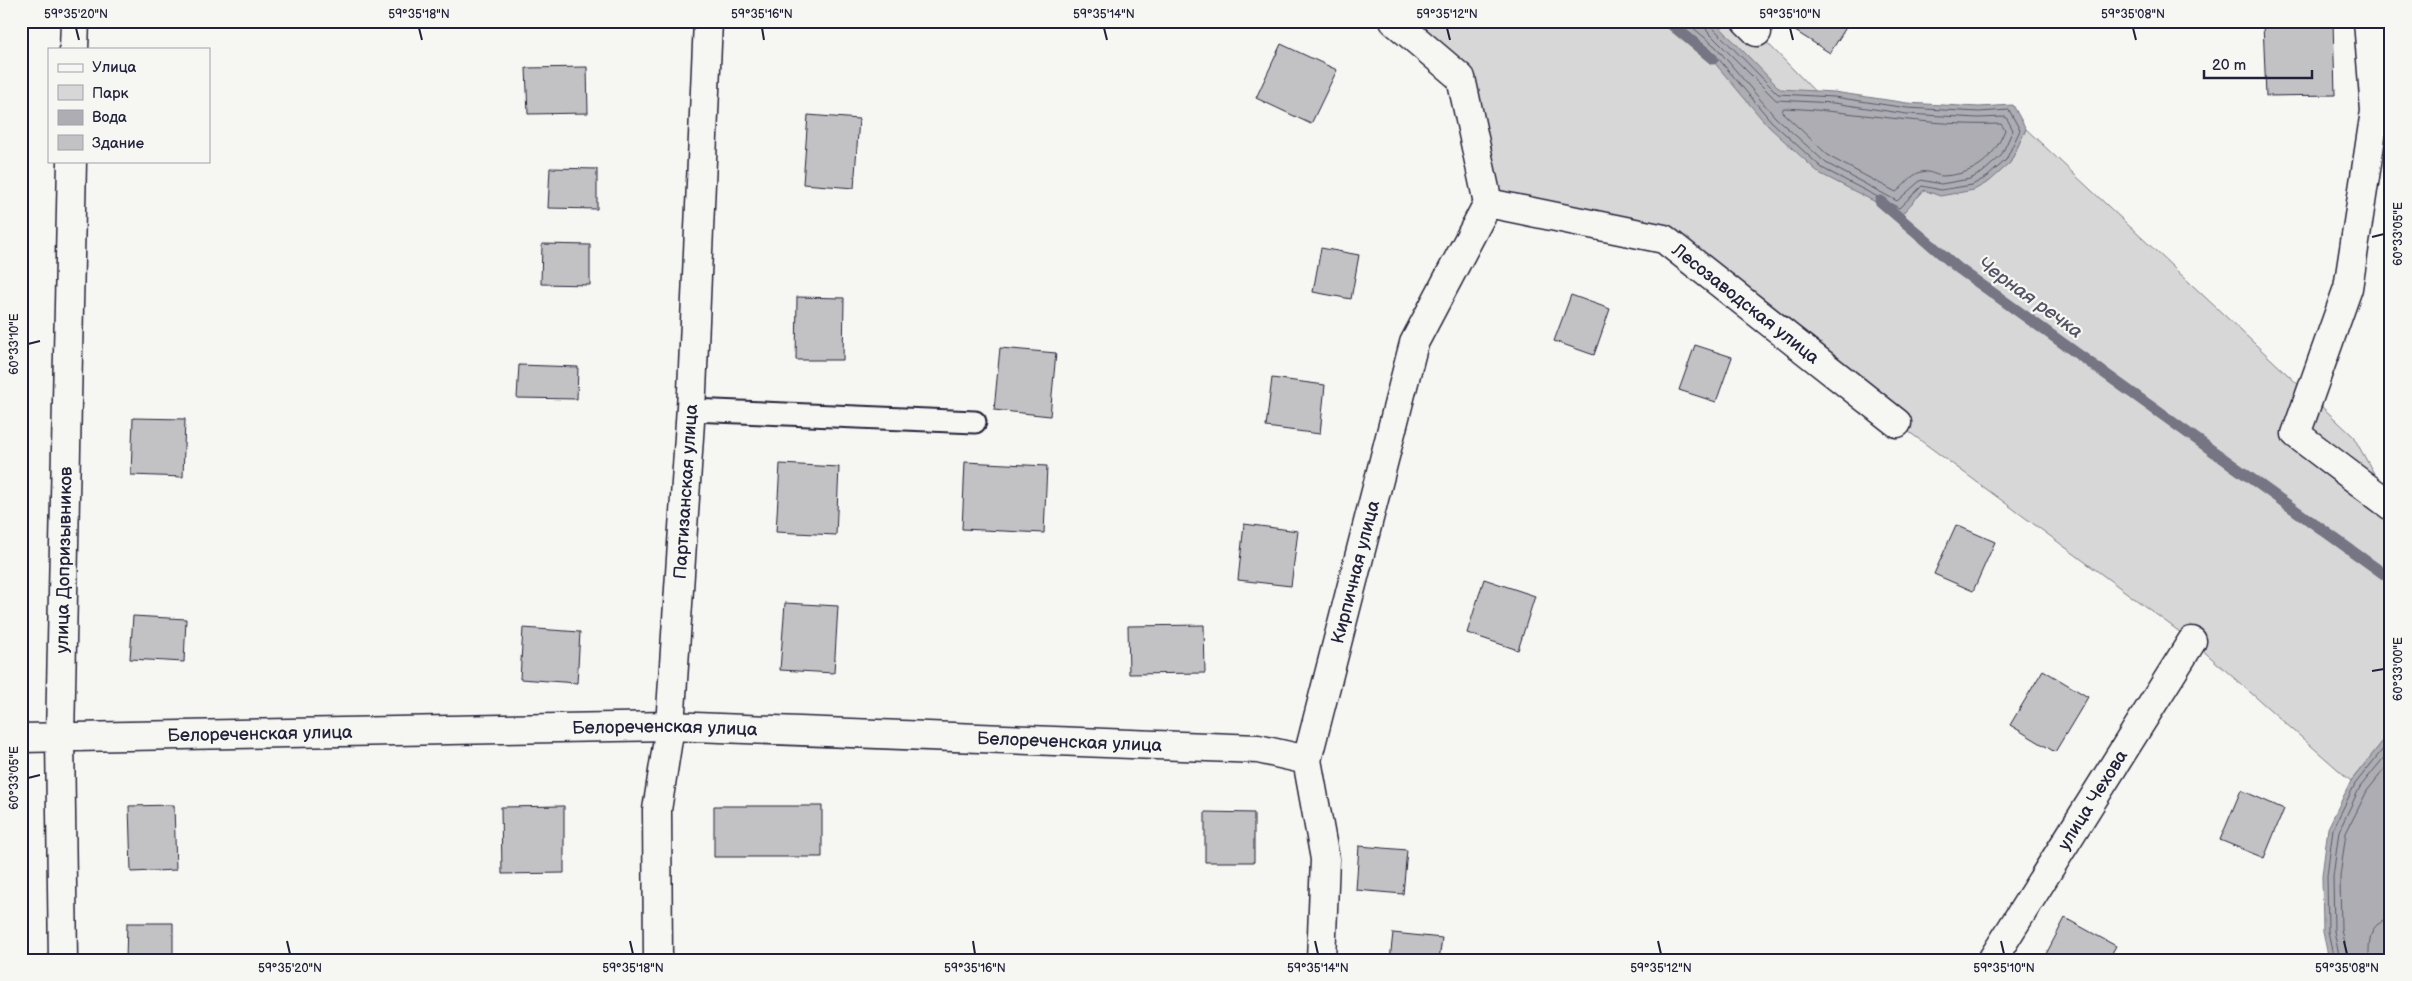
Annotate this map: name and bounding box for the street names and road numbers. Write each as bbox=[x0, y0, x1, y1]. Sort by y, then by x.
street label: Лесозаводская улица bbox=[1667, 239, 1824, 368]
street label: Партизанская улица bbox=[669, 403, 702, 580]
street label: улица Допризывников bbox=[51, 466, 76, 654]
street label: Кирпичная улица bbox=[1327, 498, 1384, 646]
street label: Белореченская улица bbox=[572, 715, 758, 740]
street label: Белореченская улица bbox=[167, 721, 353, 746]
street label: Белореченская улица bbox=[977, 728, 1163, 756]
street label: улица Чехова bbox=[2053, 746, 2132, 854]

